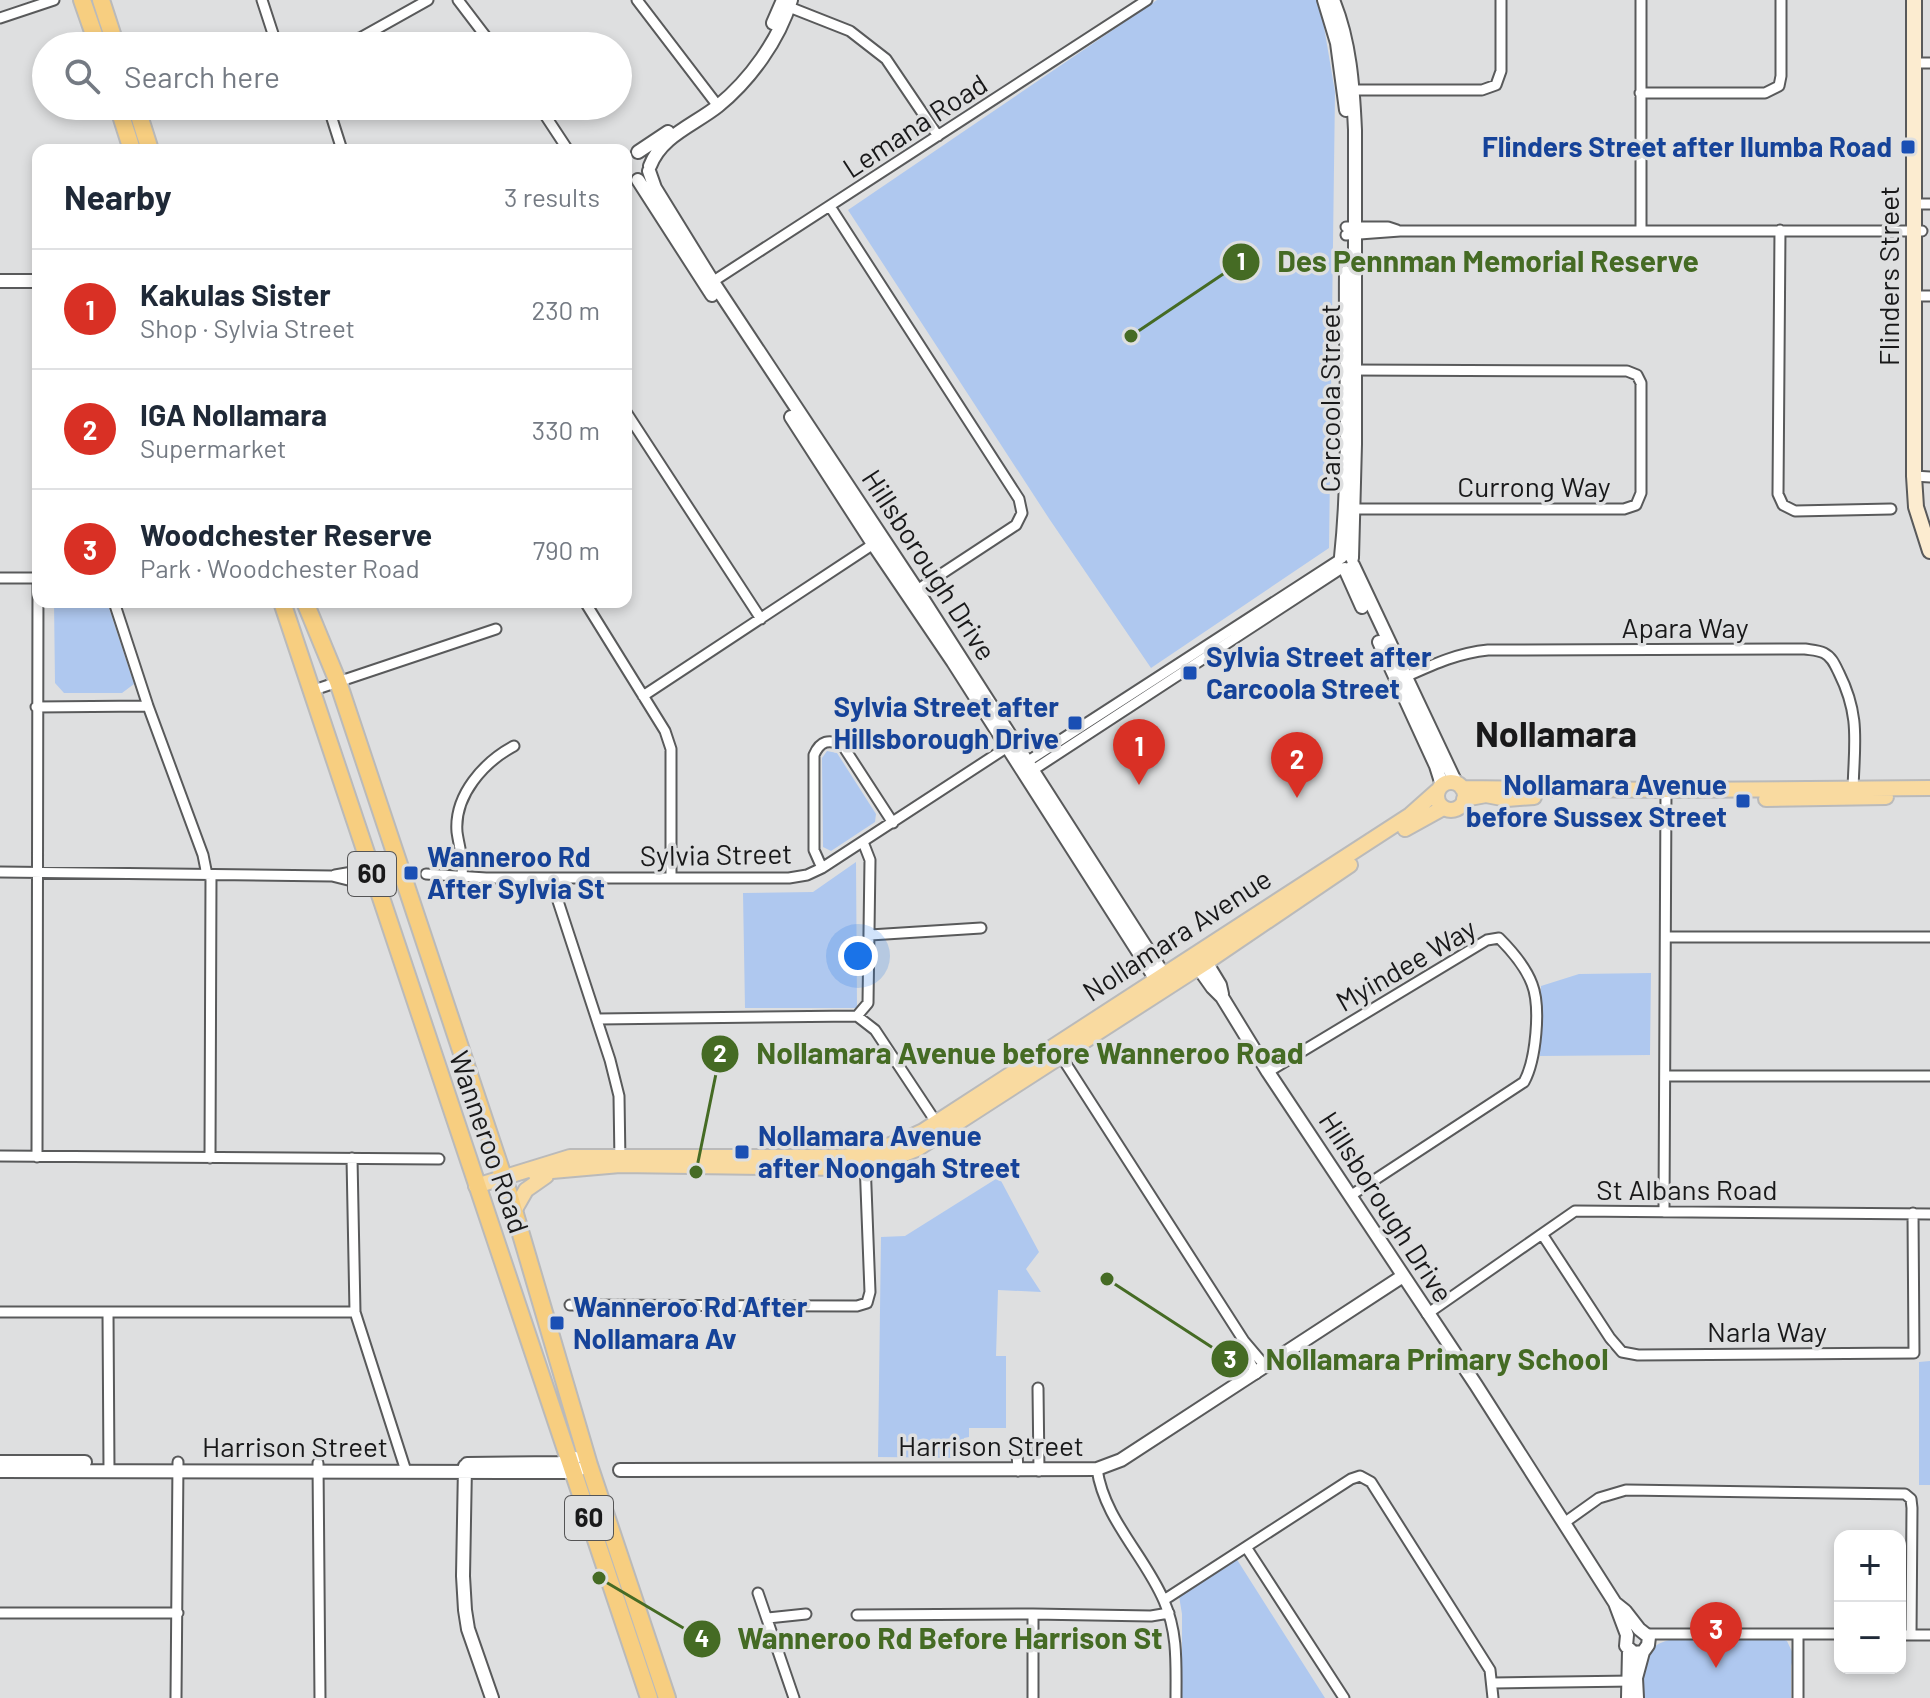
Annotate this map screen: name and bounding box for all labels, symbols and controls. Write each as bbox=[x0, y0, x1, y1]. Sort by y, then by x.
search box bbox=[32, 32, 632, 120]
icon: search bbox=[60, 54, 104, 98]
text: Search here bbox=[124, 58, 280, 94]
street label: Lemana Road bbox=[836, 66, 993, 184]
place label: Flinders Street after Ilumba Road bbox=[1482, 129, 1892, 163]
marker: Flinders Street after Ilumba Road bbox=[1899, 138, 1917, 156]
text: Nearby bbox=[64, 176, 172, 217]
text: 3 results bbox=[504, 181, 600, 212]
street label: Flinders Street bbox=[1871, 186, 1905, 366]
callout: Des Pennman Memorial Reserve bbox=[1221, 235, 1715, 289]
text: Des Pennman Memorial Reserve bbox=[1277, 242, 1699, 278]
text: 1 bbox=[1237, 246, 1245, 275]
text: Kakulas Sister bbox=[140, 276, 331, 312]
text: 1 bbox=[85, 294, 95, 325]
text: 230 m bbox=[531, 294, 600, 325]
street label: Carcoola Street bbox=[1312, 304, 1346, 492]
text: Shop · Sylvia Street bbox=[140, 312, 355, 343]
text: IGA Nollamara bbox=[140, 396, 327, 432]
text: 2 bbox=[83, 414, 97, 445]
text: 330 m bbox=[532, 414, 600, 445]
text: Supermarket bbox=[140, 432, 287, 463]
street label: Hillsborough Drive bbox=[856, 463, 1004, 666]
street label: Currong Way bbox=[1457, 469, 1611, 503]
text: Woodchester Reserve bbox=[140, 516, 432, 552]
text: 3 bbox=[83, 534, 97, 565]
text: 790 m bbox=[533, 534, 600, 565]
text: Park · Woodchester Road bbox=[140, 552, 420, 583]
street label: Apara Way bbox=[1621, 610, 1749, 644]
place label: Sylvia Street after Carcoola Street bbox=[1206, 639, 1432, 705]
marker: Sylvia Street after Carcoola Street bbox=[1181, 664, 1199, 682]
place label: Sylvia Street after Hillsborough Drive bbox=[833, 689, 1059, 755]
district label: Nollamara bbox=[1475, 711, 1637, 754]
marker: Sylvia Street after Hillsborough Drive bbox=[1066, 714, 1084, 732]
pin: 1 bbox=[1113, 719, 1165, 785]
pin: 2 bbox=[1271, 732, 1323, 798]
place label: Nollamara Avenue before Sussex Street bbox=[1466, 767, 1727, 833]
marker: Nollamara Avenue before Sussex Street bbox=[1734, 792, 1752, 810]
street label: Sylvia Street bbox=[639, 836, 793, 872]
place label: Wanneroo Rd After Sylvia St bbox=[427, 839, 605, 905]
road number: 60 bbox=[348, 852, 396, 896]
street label: Nollamara Avenue bbox=[1076, 861, 1277, 1008]
marker: Wanneroo Rd After Sylvia St bbox=[402, 864, 420, 882]
street label: Myindee Way bbox=[1329, 910, 1482, 1018]
your location bbox=[838, 936, 878, 976]
callout: Nollamara Avenue before Wanneroo Road bbox=[700, 1027, 1320, 1081]
text: Nollamara Avenue before Wanneroo Road bbox=[756, 1034, 1304, 1070]
text: 2 bbox=[713, 1038, 727, 1067]
street label: Wanneroo Road bbox=[443, 1046, 537, 1237]
street label: Hillsborough Drive bbox=[1313, 1105, 1461, 1308]
place label: Nollamara Avenue after Noongah Street bbox=[758, 1118, 1020, 1184]
marker: Nollamara Avenue after Noongah Street bbox=[733, 1143, 751, 1161]
street label: St Albans Road bbox=[1596, 1172, 1778, 1206]
place label: Wanneroo Rd After Nollamara Av bbox=[573, 1289, 808, 1355]
marker: Wanneroo Rd After Nollamara Av bbox=[548, 1314, 566, 1332]
street label: Narla Way bbox=[1707, 1314, 1827, 1348]
callout: Nollamara Primary School bbox=[1210, 1332, 1625, 1386]
text: Nollamara Primary School bbox=[1265, 1340, 1609, 1376]
text: 3 bbox=[1224, 1344, 1236, 1373]
street label: Harrison Street bbox=[898, 1428, 1084, 1462]
street label: Harrison Street bbox=[202, 1429, 388, 1463]
road number: 60 bbox=[565, 1496, 613, 1540]
map controls bbox=[1834, 1530, 1906, 1674]
button: + bbox=[1834, 1530, 1906, 1602]
pin: 3 bbox=[1690, 1602, 1742, 1668]
button: − bbox=[1834, 1602, 1906, 1674]
callout: Wanneroo Rd Before Harrison St bbox=[682, 1612, 1179, 1666]
text: Wanneroo Rd Before Harrison St bbox=[737, 1619, 1163, 1655]
text: 4 bbox=[695, 1623, 709, 1652]

